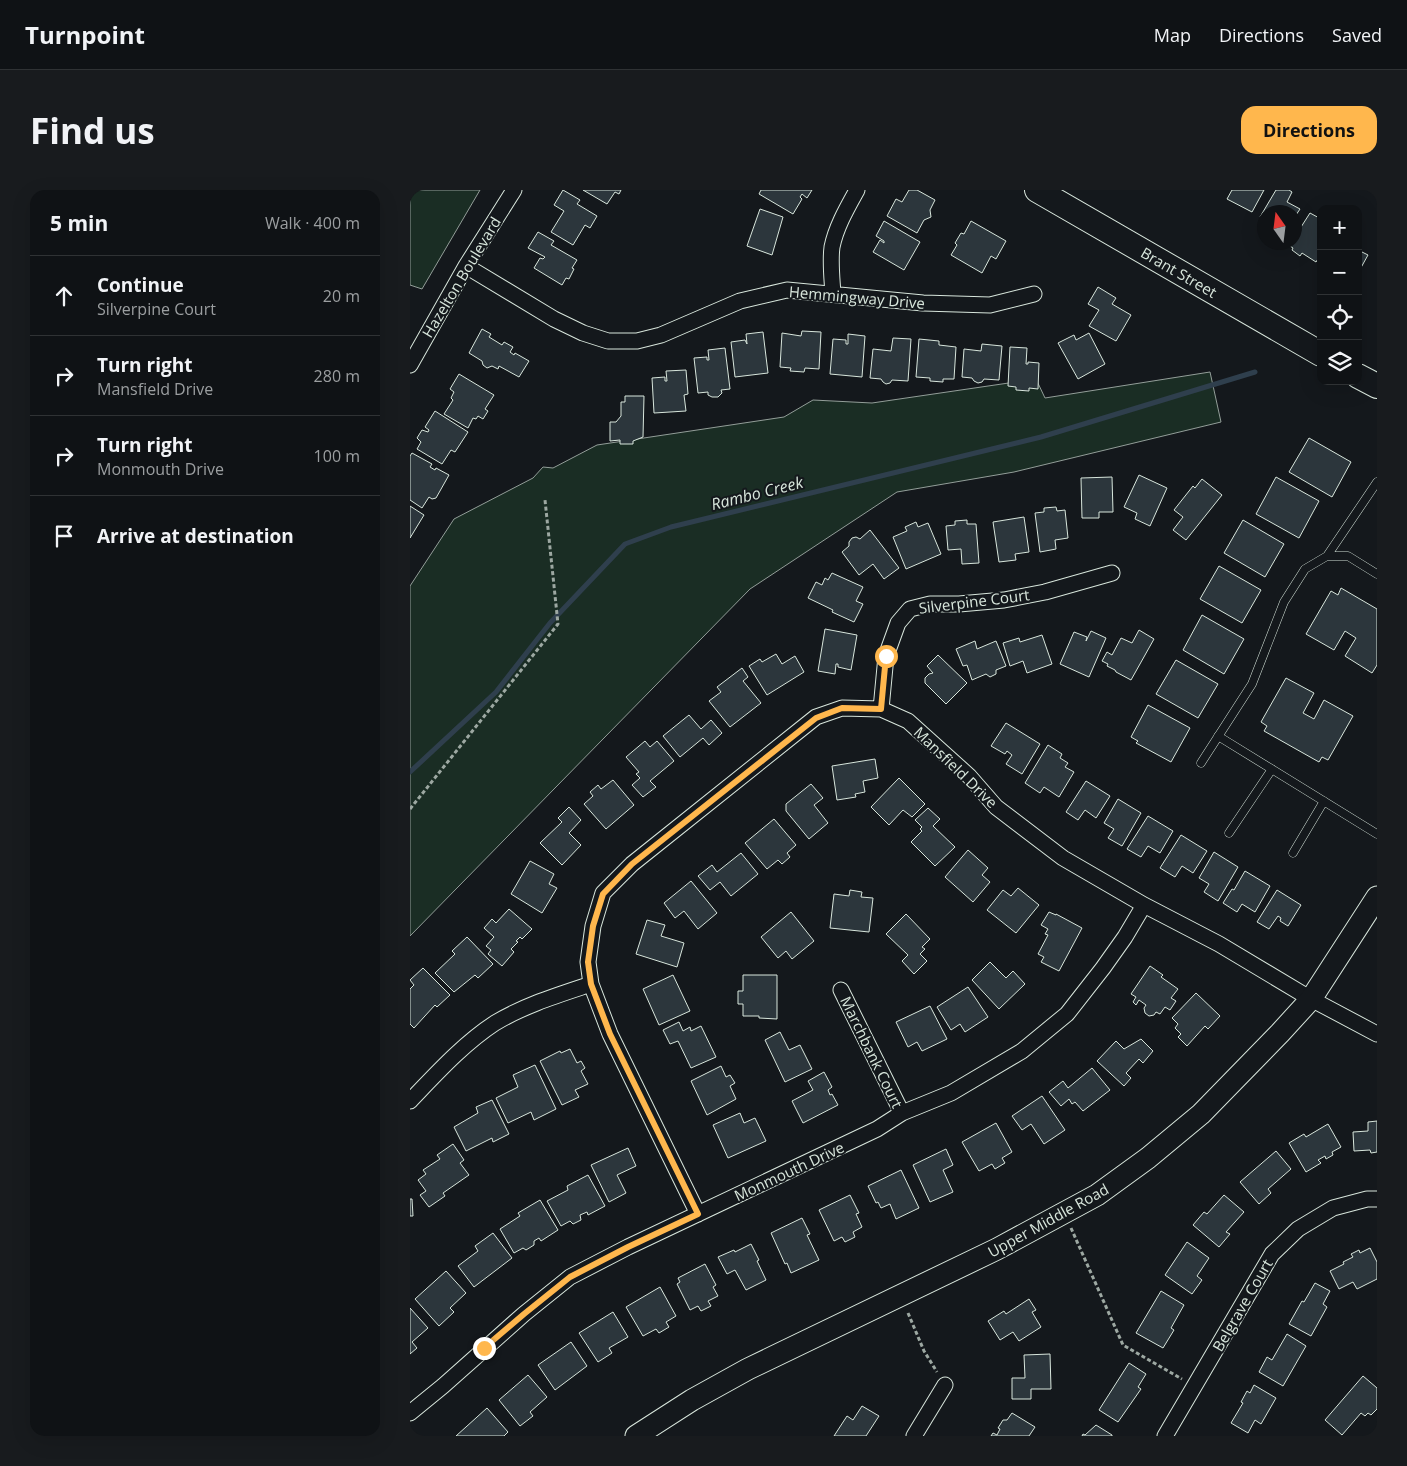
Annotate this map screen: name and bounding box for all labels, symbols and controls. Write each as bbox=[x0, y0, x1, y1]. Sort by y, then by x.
text: Turnpoint bbox=[25, 18, 145, 51]
text: Map bbox=[1154, 23, 1191, 47]
text: Directions bbox=[1219, 23, 1304, 47]
text: Saved bbox=[1332, 23, 1382, 47]
button: Directions bbox=[1241, 106, 1377, 154]
text: Find us bbox=[30, 107, 155, 154]
north arrow bbox=[1257, 205, 1302, 250]
map controls bbox=[1317, 205, 1362, 385]
button: + bbox=[1317, 205, 1362, 250]
text: 5 min bbox=[50, 209, 108, 237]
text: Walk · 400 m bbox=[265, 212, 360, 234]
street label: Hazelton Boulevard bbox=[417, 213, 505, 341]
street label: Brant Street bbox=[1137, 242, 1221, 302]
button: − bbox=[1317, 250, 1362, 295]
text: Continue bbox=[97, 272, 184, 298]
street label: Hemmingway Drive bbox=[788, 281, 926, 313]
icon: ahead bbox=[50, 282, 78, 310]
text: 20 m bbox=[323, 285, 360, 307]
button: locate bbox=[1317, 295, 1362, 340]
text: Silverpine Court bbox=[97, 298, 216, 320]
button: layers bbox=[1317, 340, 1362, 385]
text: Turn right bbox=[97, 352, 192, 378]
icon: right bbox=[50, 362, 78, 390]
text: 280 m bbox=[314, 365, 360, 387]
text: Mansfield Drive bbox=[97, 378, 213, 400]
text: Turn right bbox=[97, 432, 192, 458]
icon: right bbox=[50, 442, 78, 470]
text: 100 m bbox=[314, 445, 360, 467]
text: Monmouth Drive bbox=[97, 458, 224, 480]
water label: Rambo Creek bbox=[709, 471, 806, 515]
icon: arrive bbox=[50, 522, 78, 550]
text: Arrive at destination bbox=[97, 523, 294, 549]
street label: Silverpine Court bbox=[917, 584, 1031, 618]
route start bbox=[875, 645, 898, 668]
street label: Mansfield Drive bbox=[910, 722, 1002, 812]
street label: Marchbank Court bbox=[836, 993, 908, 1111]
street label: Monmouth Drive bbox=[731, 1137, 847, 1205]
street label: Upper Middle Road bbox=[984, 1178, 1112, 1262]
street label: Belgrave Court bbox=[1207, 1255, 1277, 1355]
route end bbox=[473, 1337, 496, 1360]

